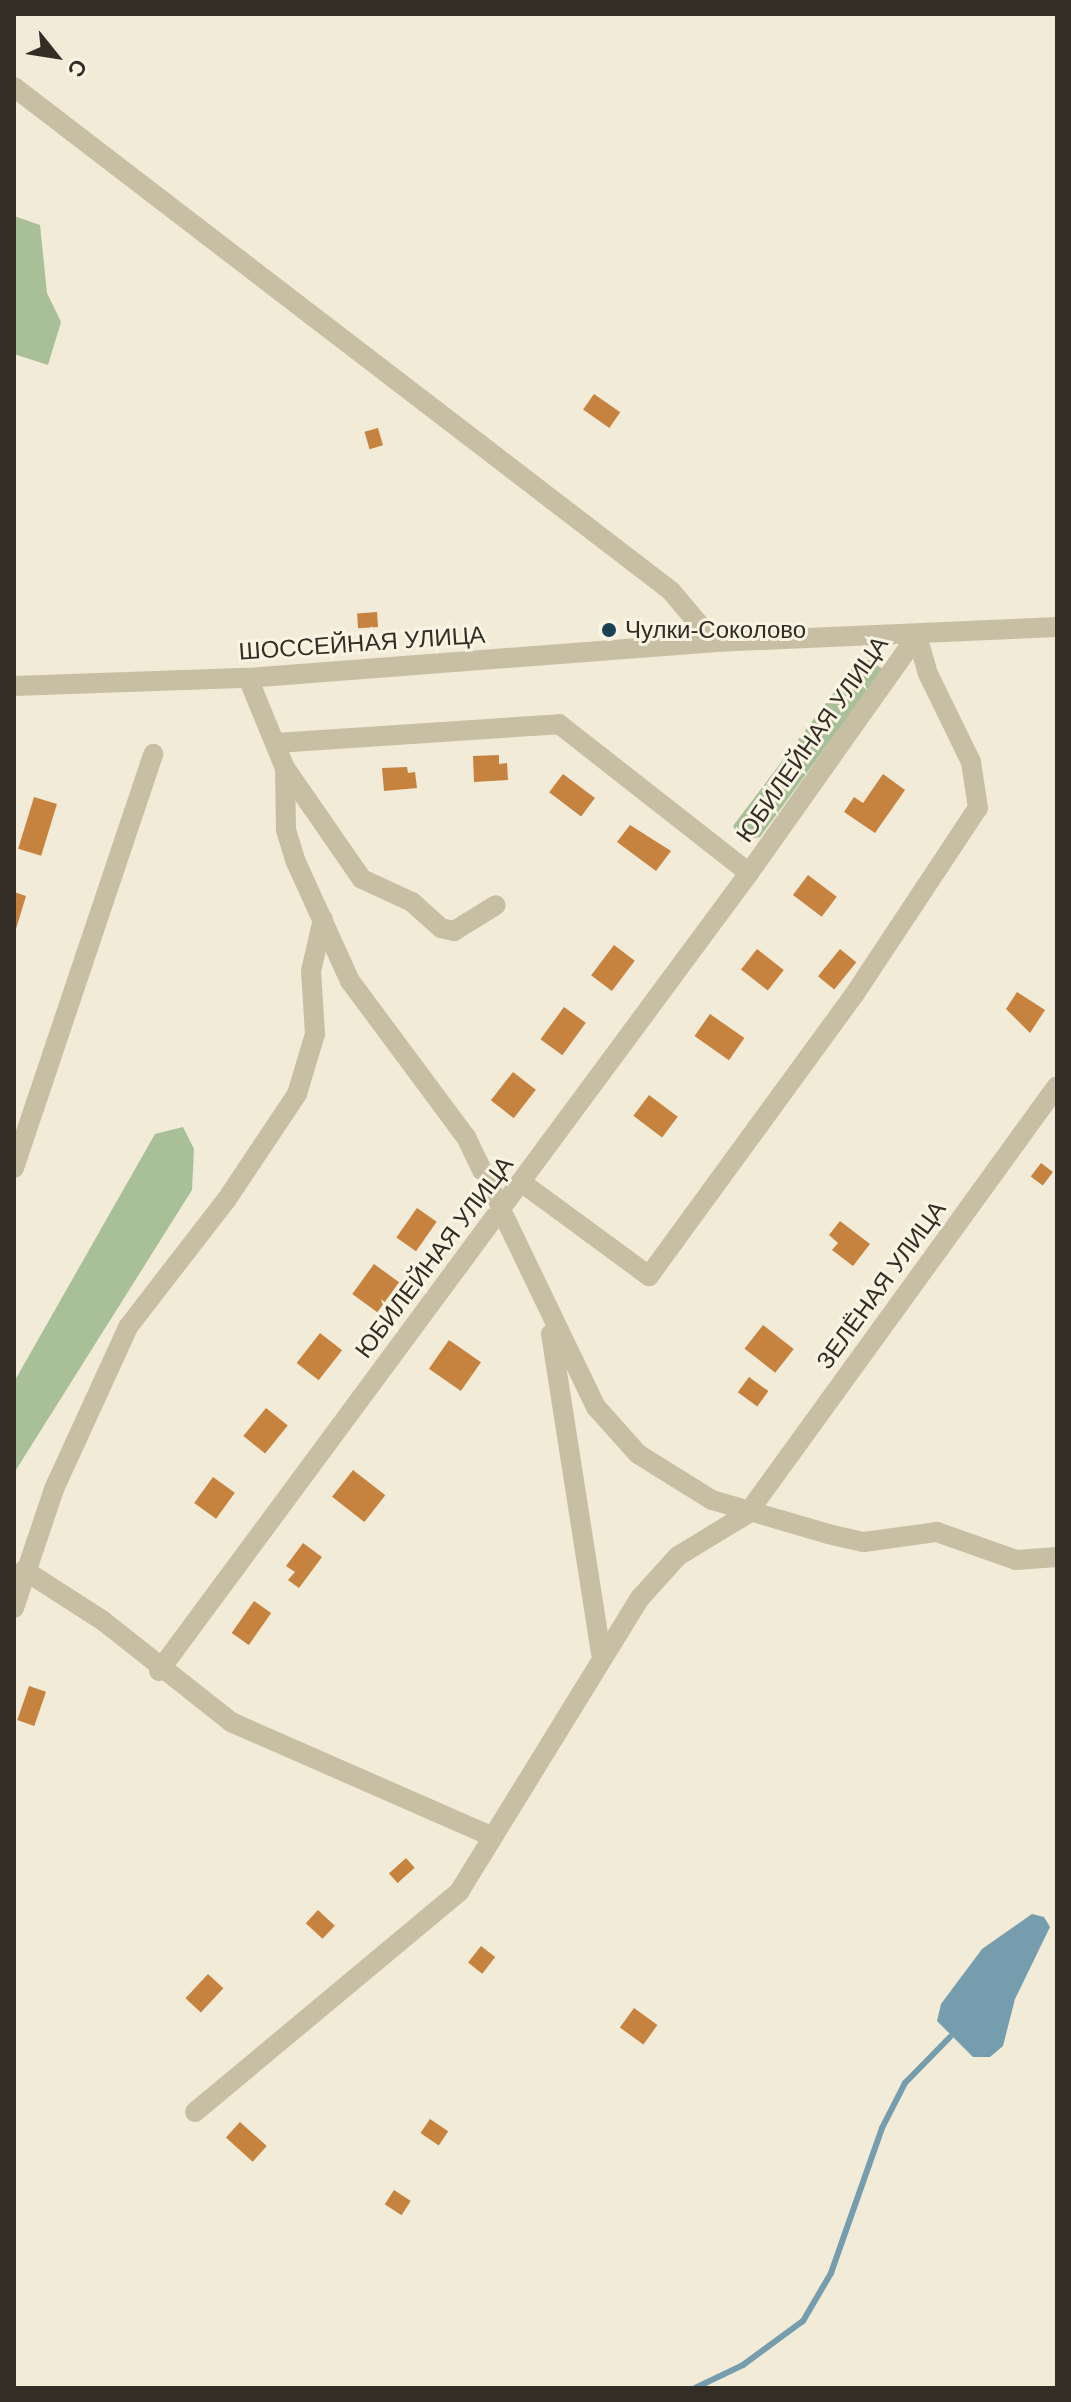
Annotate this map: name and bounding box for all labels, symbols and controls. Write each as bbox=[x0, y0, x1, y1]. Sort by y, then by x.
north arrow bbox=[16, 16, 96, 96]
text: С bbox=[62, 55, 92, 81]
place label: Чулки-Соколово bbox=[625, 616, 806, 644]
street label: ШОССЕЙНАЯ УЛИЦА bbox=[238, 620, 486, 666]
marker: Чулки-Соколово bbox=[600, 621, 618, 639]
street label: ЮБИЛЕЙНАЯ УЛИЦА bbox=[730, 630, 894, 848]
street label: ЮБИЛЕЙНАЯ УЛИЦА bbox=[349, 1151, 519, 1363]
street label: ЗЕЛЁНАЯ УЛИЦА bbox=[810, 1195, 952, 1375]

